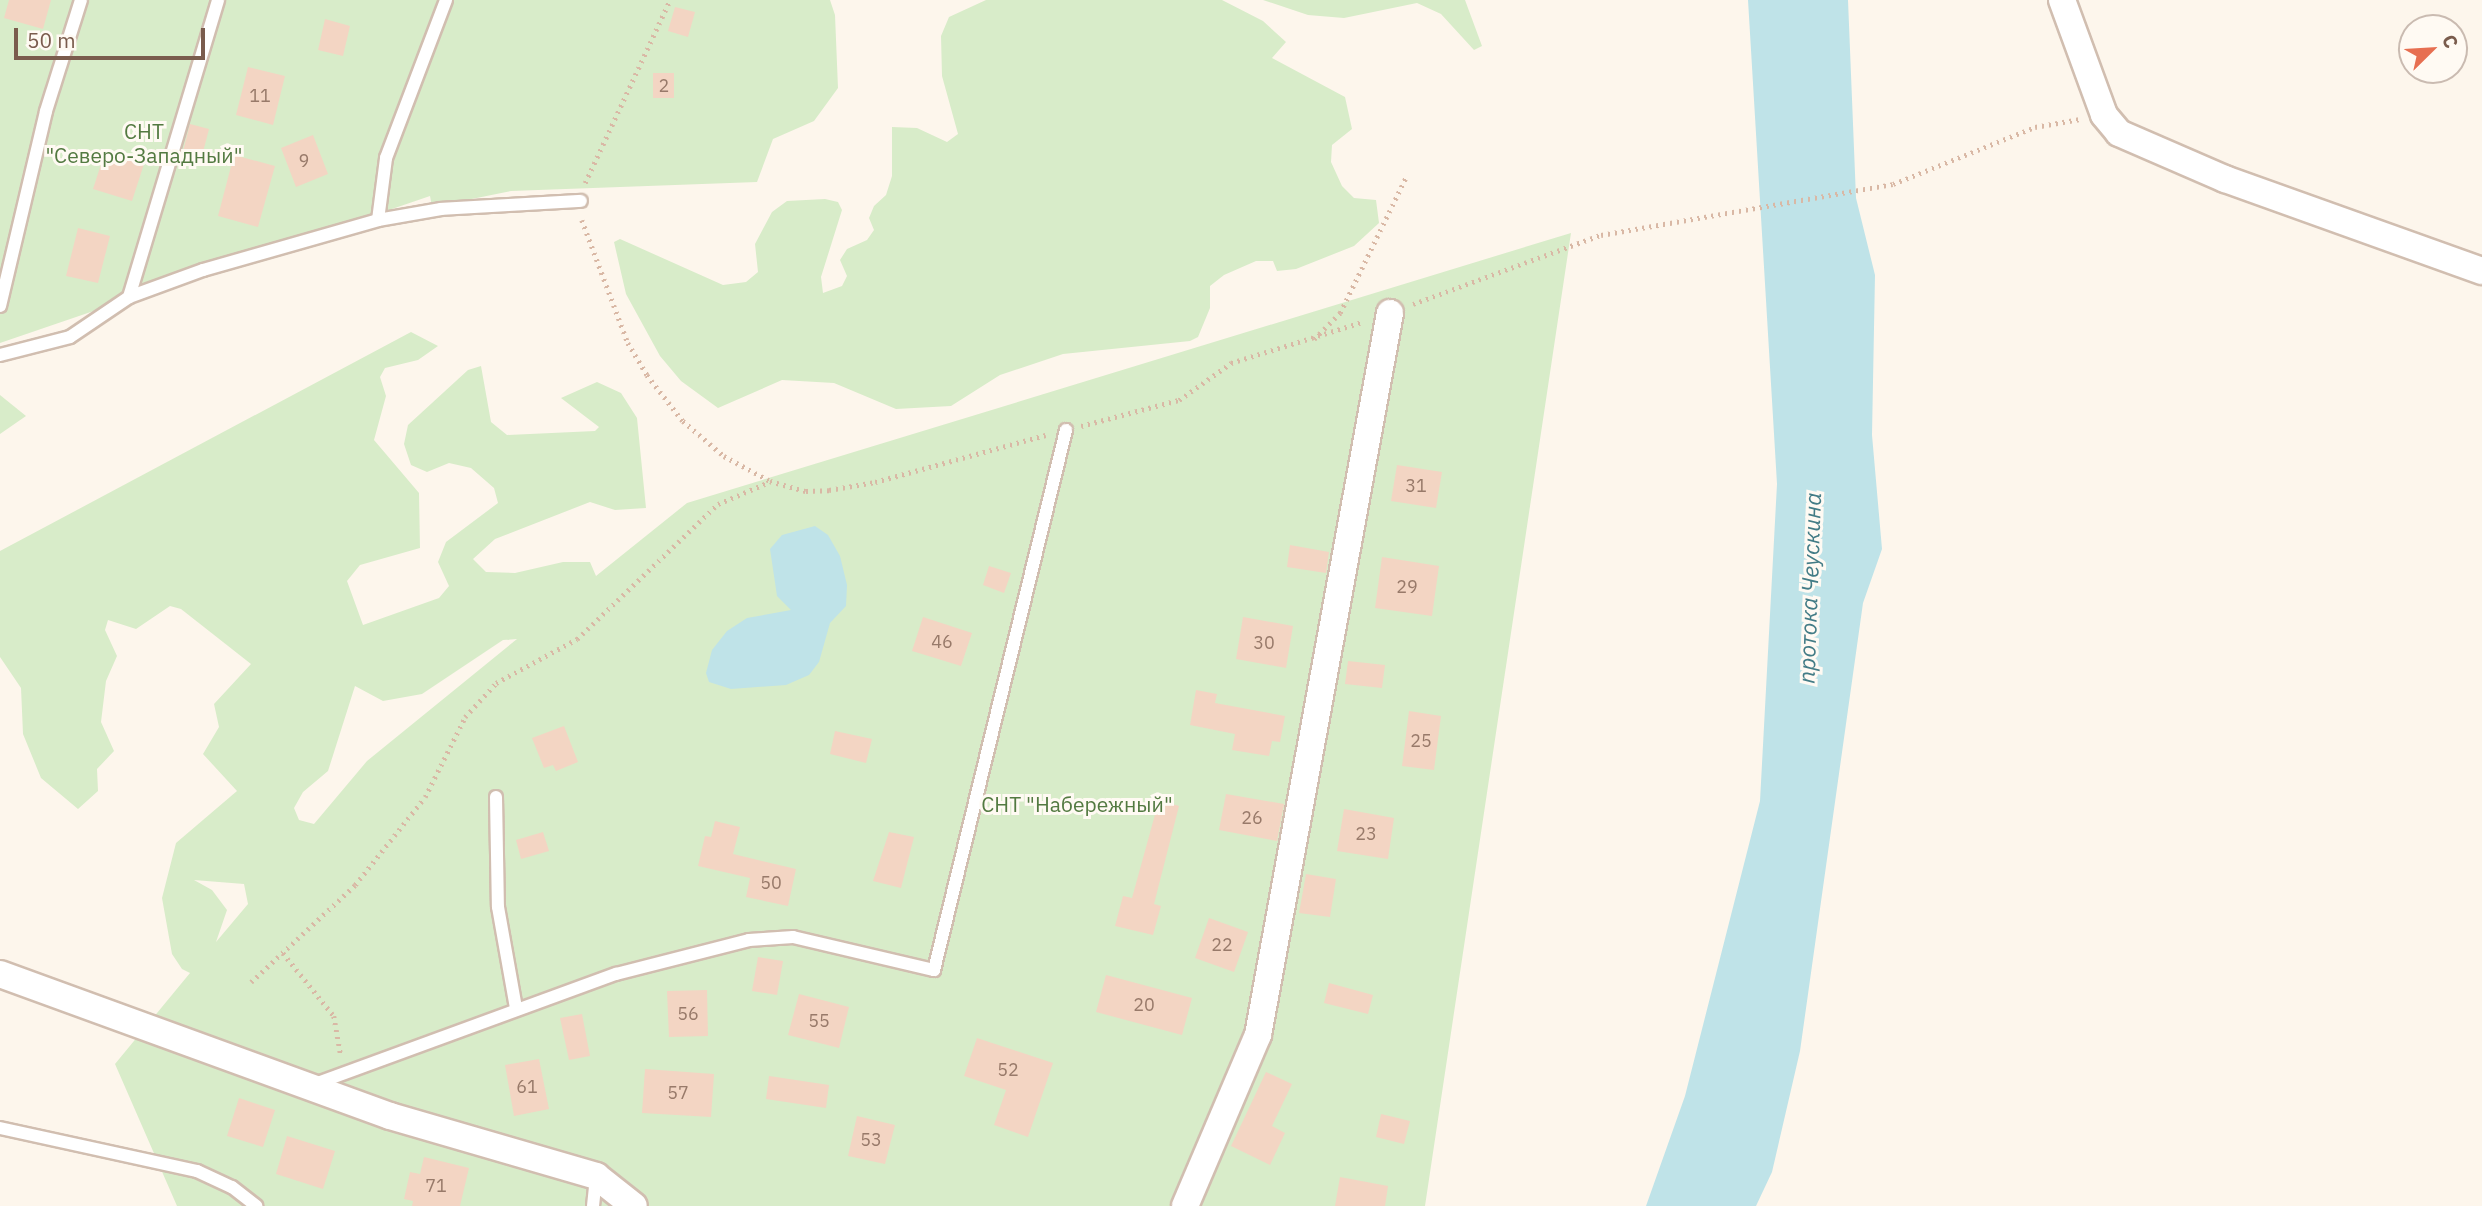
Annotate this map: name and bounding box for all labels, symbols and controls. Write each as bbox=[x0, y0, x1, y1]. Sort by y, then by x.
scale bar bbox=[18, 14, 208, 58]
north arrow bbox=[2398, 14, 2468, 84]
text: 50 m bbox=[27, 26, 76, 54]
text: С bbox=[2437, 31, 2464, 52]
house number: 2 bbox=[659, 75, 669, 97]
house number: 11 bbox=[249, 85, 271, 107]
park label: СНТ "Северо-Западный" bbox=[46, 118, 242, 168]
house number: 9 bbox=[299, 150, 309, 172]
house number: 31 bbox=[1405, 475, 1427, 497]
water label: протока Чеускина bbox=[1792, 492, 1826, 684]
house number: 29 bbox=[1396, 576, 1418, 598]
house number: 46 bbox=[931, 631, 953, 653]
house number: 30 bbox=[1253, 632, 1275, 654]
house number: 25 bbox=[1410, 730, 1432, 752]
park label: СНТ "Набережный" bbox=[981, 791, 1173, 817]
house number: 26 bbox=[1241, 807, 1263, 829]
house number: 23 bbox=[1355, 823, 1377, 845]
house number: 50 bbox=[760, 872, 782, 894]
house number: 22 bbox=[1211, 934, 1233, 956]
house number: 20 bbox=[1133, 994, 1155, 1016]
house number: 56 bbox=[677, 1003, 699, 1025]
house number: 55 bbox=[808, 1010, 830, 1032]
house number: 52 bbox=[997, 1059, 1019, 1081]
house number: 61 bbox=[516, 1076, 538, 1098]
house number: 57 bbox=[667, 1082, 689, 1104]
house number: 53 bbox=[860, 1129, 882, 1151]
house number: 71 bbox=[425, 1175, 447, 1197]

